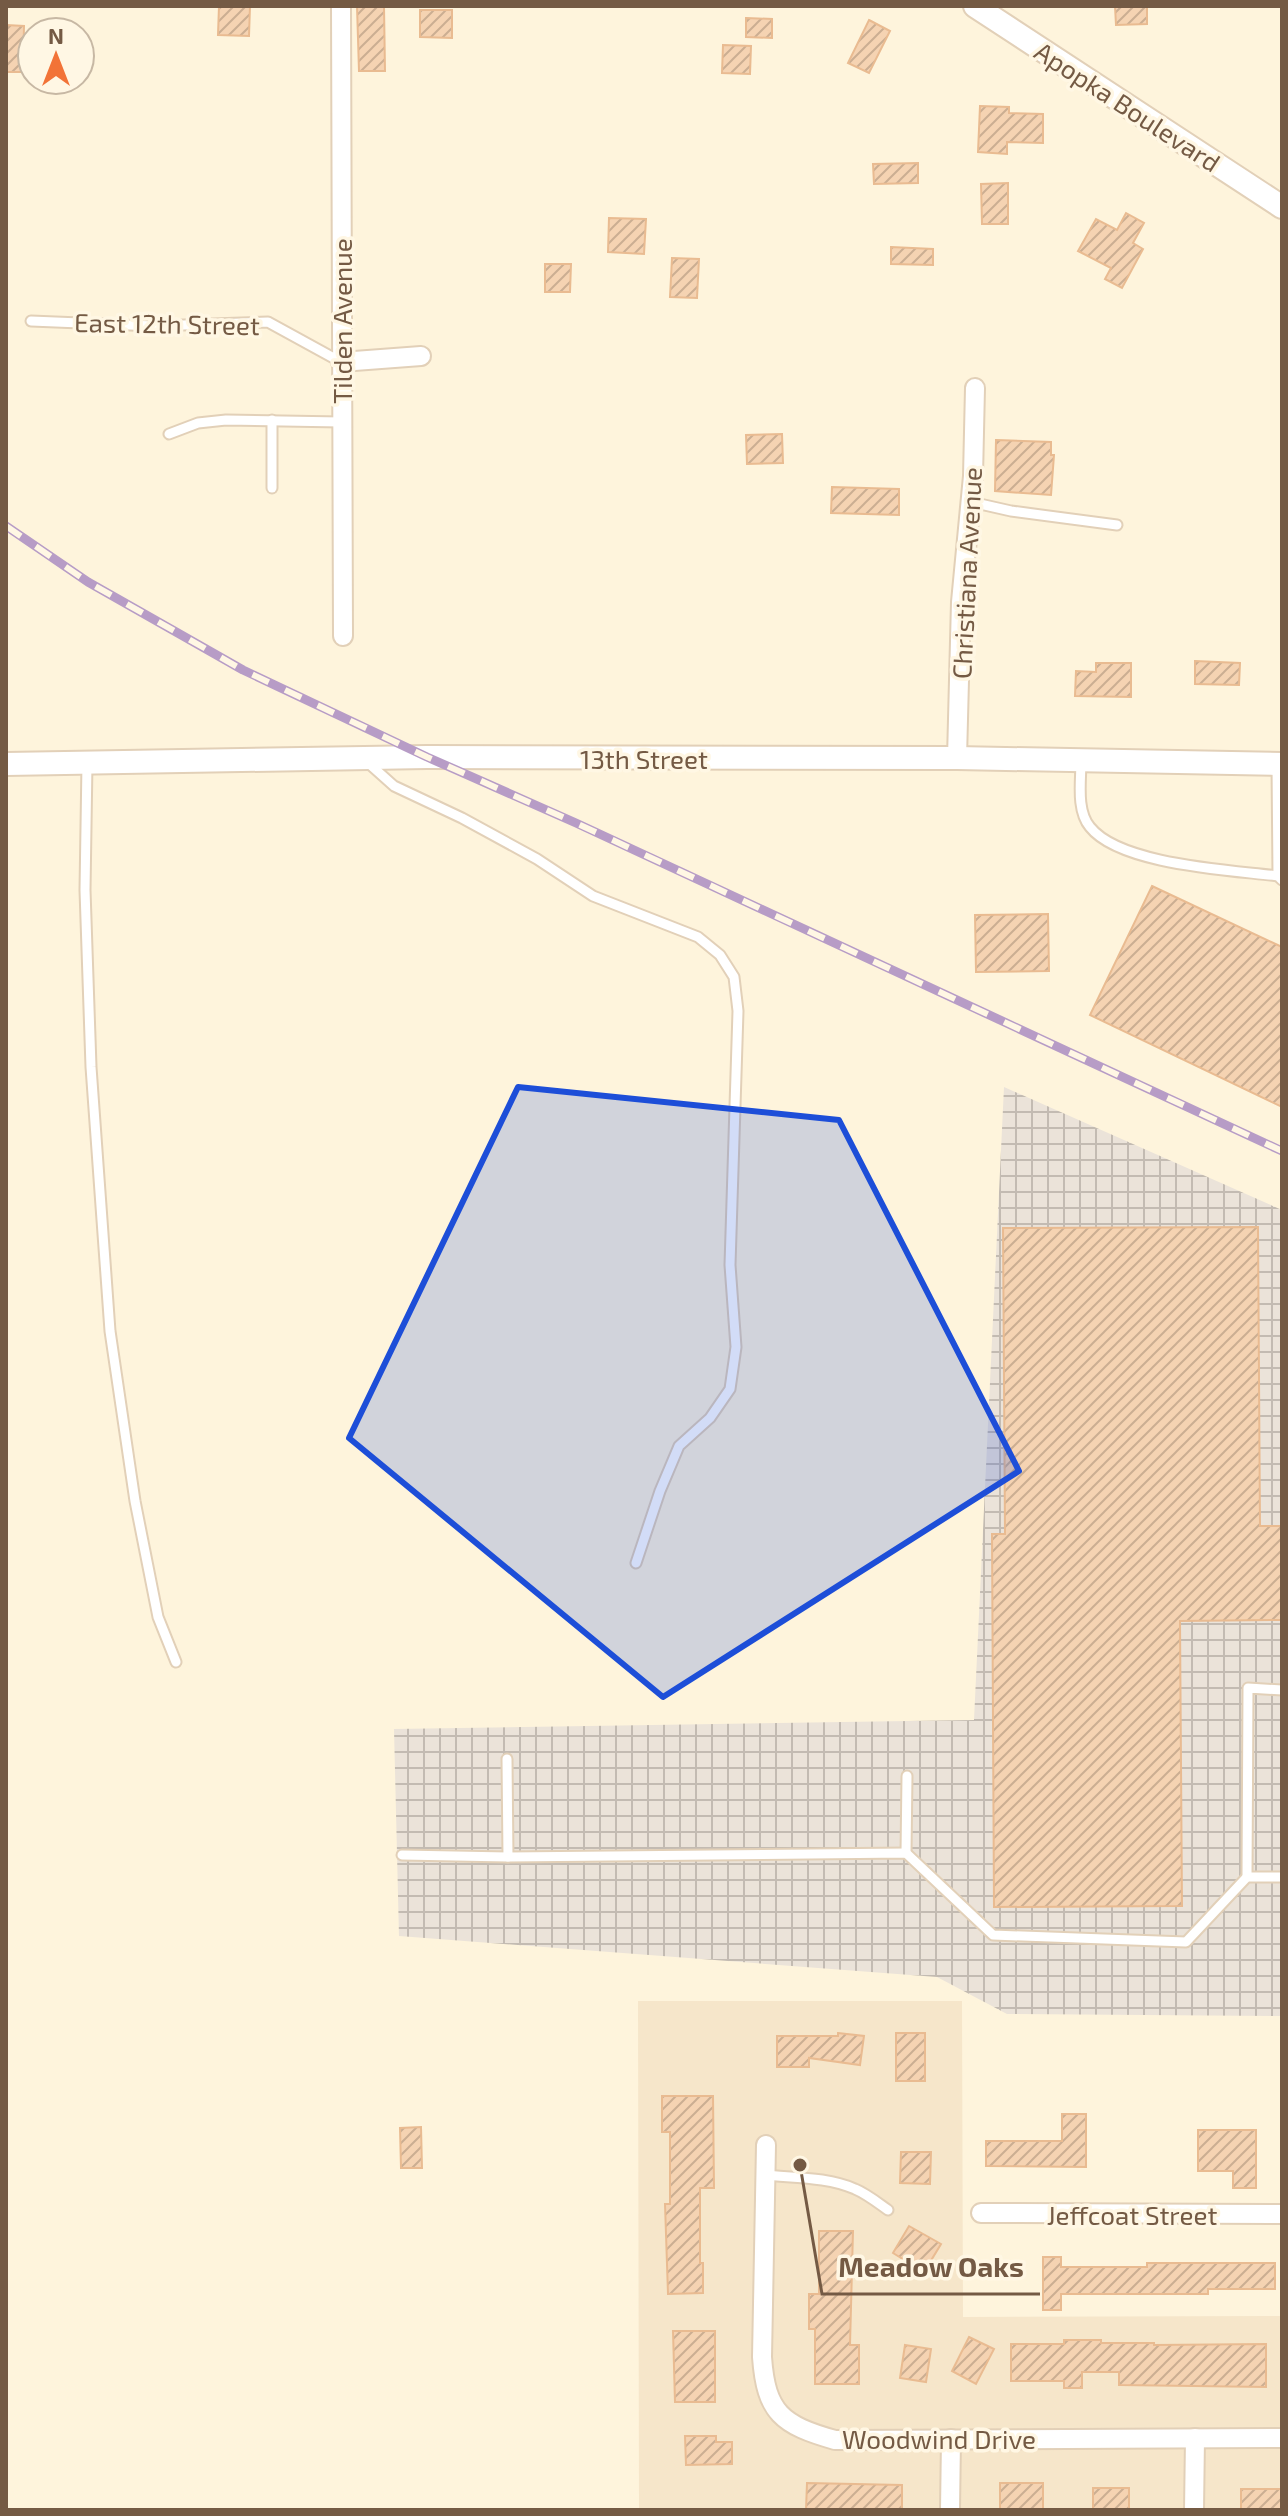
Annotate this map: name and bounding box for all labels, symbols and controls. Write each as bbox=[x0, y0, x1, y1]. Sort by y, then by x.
north arrow bbox=[16, 16, 96, 96]
text: N bbox=[48, 22, 64, 48]
street label: Apopka Boulevard bbox=[1030, 35, 1226, 177]
street label: Tilden Avenue bbox=[326, 238, 357, 404]
street label: East 12th Street bbox=[74, 306, 260, 340]
street label: Christiana Avenue bbox=[945, 466, 987, 680]
street label: 13th Street bbox=[580, 743, 708, 774]
street label: Jeffcoat Street bbox=[1047, 2199, 1217, 2230]
callout: Meadow Oaks bbox=[822, 2242, 1040, 2294]
text: Meadow Oaks bbox=[838, 2249, 1024, 2283]
street label: Woodwind Drive bbox=[842, 2423, 1036, 2454]

